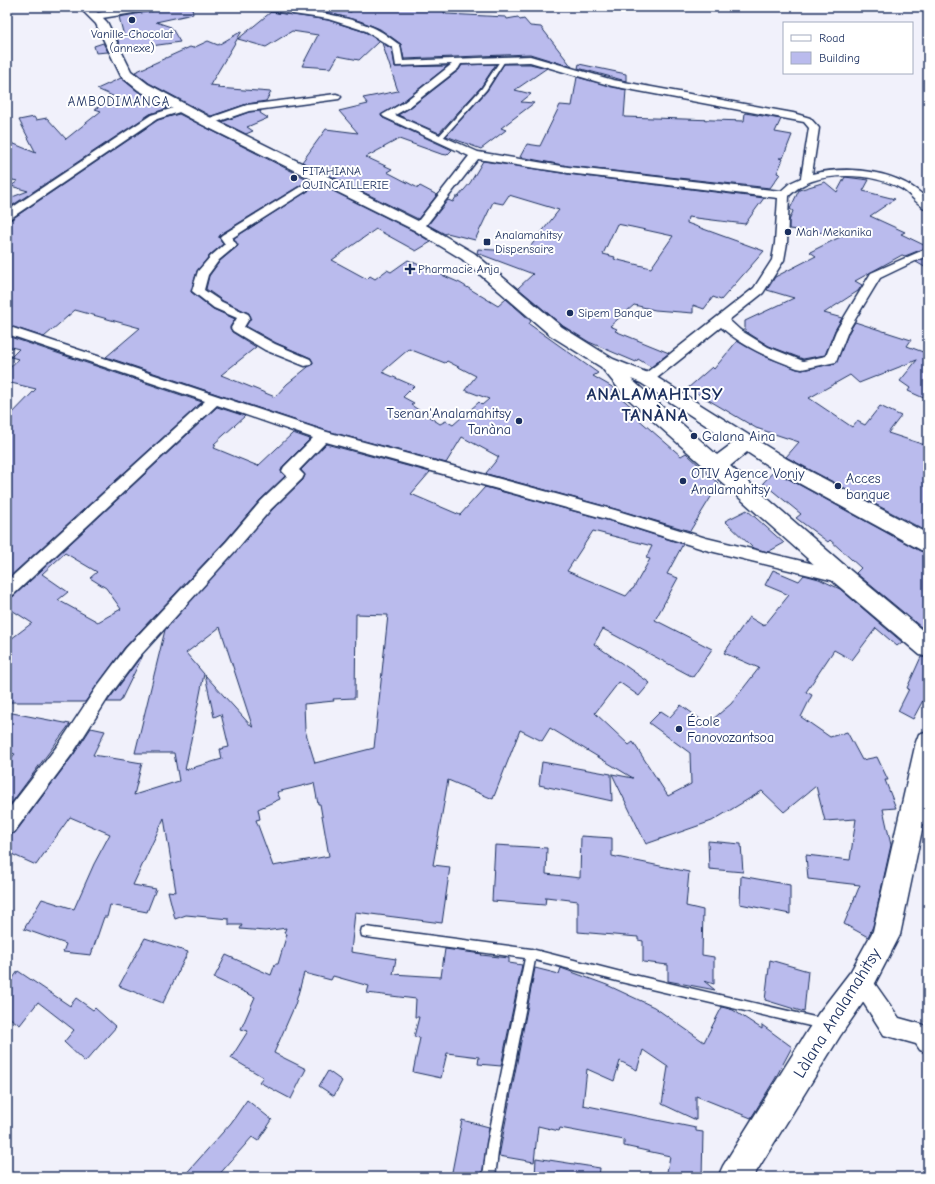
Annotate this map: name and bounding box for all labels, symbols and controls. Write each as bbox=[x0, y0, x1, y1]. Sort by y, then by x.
marker: Vanille-Chocolat (annexe) bbox=[127, 15, 137, 25]
legend bbox=[783, 22, 913, 74]
place label: Vanille-Chocolat (annexe) bbox=[91, 27, 174, 55]
text: Road bbox=[819, 31, 845, 45]
text: Building bbox=[819, 51, 860, 65]
district label: AMBODIMANGA bbox=[68, 94, 170, 109]
place label: FITAHIANA QUINCAILLERIE bbox=[302, 164, 389, 192]
marker: FITAHIANA QUINCAILLERIE bbox=[289, 173, 299, 183]
place label: Mah Mekanika bbox=[796, 225, 872, 239]
marker: Mah Mekanika bbox=[783, 227, 793, 237]
place label: Analamahitsy Dispensaire bbox=[495, 228, 563, 256]
marker: Analamahitsy Dispensaire bbox=[482, 237, 492, 247]
place label: Pharmacie Anja bbox=[418, 262, 499, 276]
marker: Pharmacie Anja bbox=[405, 264, 415, 274]
place label: Sipem Banque bbox=[578, 306, 652, 320]
marker: Sipem Banque bbox=[565, 308, 575, 318]
district label: ANALAMAHITSY TANÀNA bbox=[586, 384, 724, 426]
place label: Tsenan'Analamahitsy Tanàna bbox=[386, 405, 512, 438]
marker: Tsenan'Analamahitsy Tanàna bbox=[514, 416, 524, 426]
place label: Galana Aina bbox=[702, 428, 775, 445]
marker: Galana Aina bbox=[689, 431, 699, 441]
place label: OTIV Agence Vonjy Analamahitsy bbox=[691, 465, 805, 498]
place label: Acces banque bbox=[846, 470, 890, 503]
marker: OTIV Agence Vonjy Analamahitsy bbox=[678, 476, 688, 486]
marker: Acces banque bbox=[833, 481, 843, 491]
place label: École Fanovozantsoa bbox=[687, 713, 774, 746]
marker: École Fanovozantsoa bbox=[674, 724, 684, 734]
street label: Làlana Analamahitsy bbox=[789, 944, 885, 1081]

